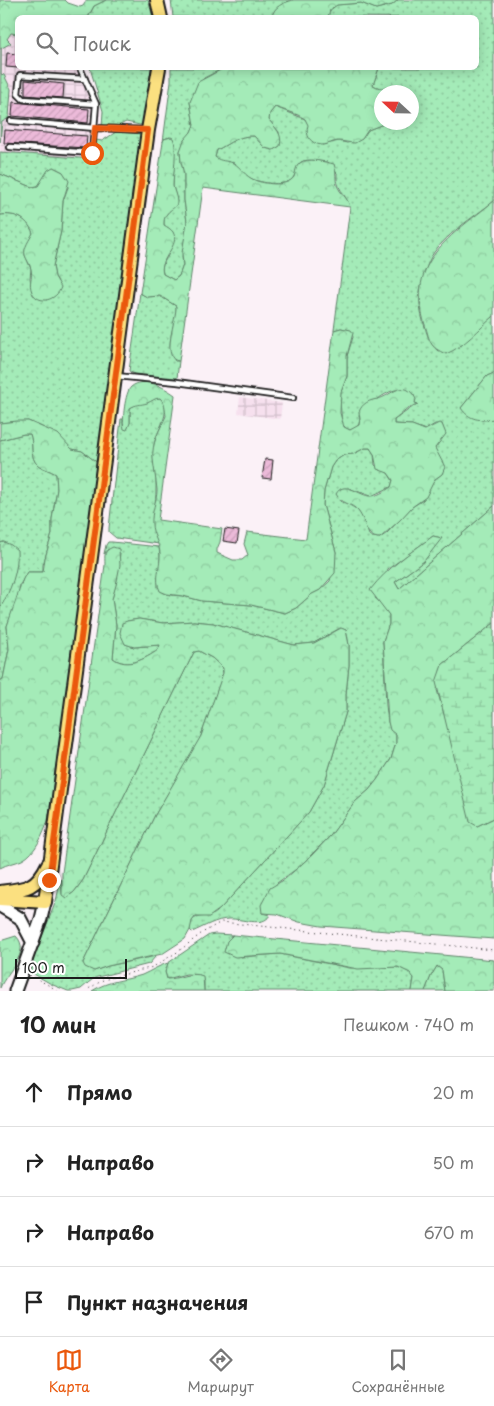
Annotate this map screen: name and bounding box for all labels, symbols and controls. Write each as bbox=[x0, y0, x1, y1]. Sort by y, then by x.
search box bbox=[15, 15, 479, 70]
icon: search bbox=[33, 29, 61, 57]
text: Поиск bbox=[73, 29, 131, 57]
north arrow bbox=[374, 85, 419, 130]
route start bbox=[81, 142, 104, 165]
route end bbox=[38, 869, 61, 892]
scale bar bbox=[15, 956, 128, 979]
text: 100 m bbox=[22, 957, 65, 978]
text: 10 мин bbox=[20, 1008, 96, 1040]
text: Пешком · 740 m bbox=[343, 1012, 474, 1036]
icon: ahead bbox=[20, 1078, 48, 1106]
text: Прямо bbox=[67, 1078, 132, 1106]
text: 20 m bbox=[433, 1080, 474, 1104]
icon: right bbox=[20, 1148, 48, 1176]
text: Направо bbox=[67, 1148, 154, 1176]
text: 50 m bbox=[433, 1150, 474, 1174]
icon: right bbox=[20, 1218, 48, 1246]
text: Направо bbox=[67, 1218, 154, 1246]
text: 670 m bbox=[424, 1220, 474, 1244]
icon: arrive bbox=[20, 1288, 48, 1316]
text: Пункт назначения bbox=[67, 1288, 248, 1316]
tab: Карта bbox=[49, 1346, 90, 1397]
tab: Маршрут bbox=[188, 1346, 254, 1397]
tab: Сохранённые bbox=[352, 1346, 445, 1397]

